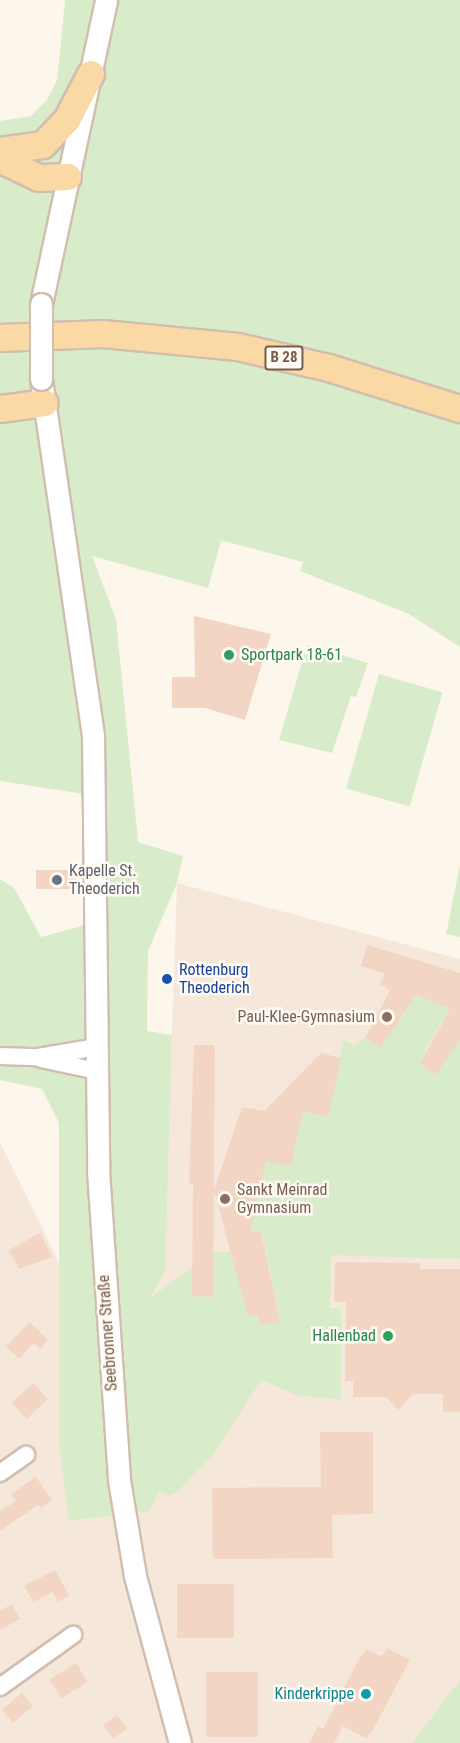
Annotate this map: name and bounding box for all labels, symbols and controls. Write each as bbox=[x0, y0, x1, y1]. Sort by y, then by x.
road number: B 28 bbox=[263, 346, 305, 370]
place label: Sportpark 18-61 bbox=[241, 645, 342, 665]
marker: Sportpark 18-61 bbox=[222, 648, 236, 662]
place label: Kapelle St. Theoderich bbox=[69, 861, 140, 899]
marker: Kapelle St. Theoderich bbox=[50, 873, 64, 887]
place label: Rottenburg Theoderich bbox=[179, 960, 250, 998]
marker: Rottenburg Theoderich bbox=[160, 972, 174, 986]
place label: Paul-Klee-Gymnasium bbox=[237, 1007, 375, 1027]
marker: Paul-Klee-Gymnasium bbox=[380, 1010, 394, 1024]
place label: Sankt Meinrad Gymnasium bbox=[237, 1180, 328, 1218]
marker: Sankt Meinrad Gymnasium bbox=[218, 1192, 232, 1206]
street label: Seebronner Straße bbox=[94, 1274, 122, 1392]
place label: Hallenbad bbox=[312, 1326, 376, 1346]
marker: Hallenbad bbox=[381, 1329, 395, 1343]
place label: Kinderkrippe bbox=[274, 1684, 354, 1704]
marker: Kinderkrippe bbox=[359, 1687, 373, 1701]

